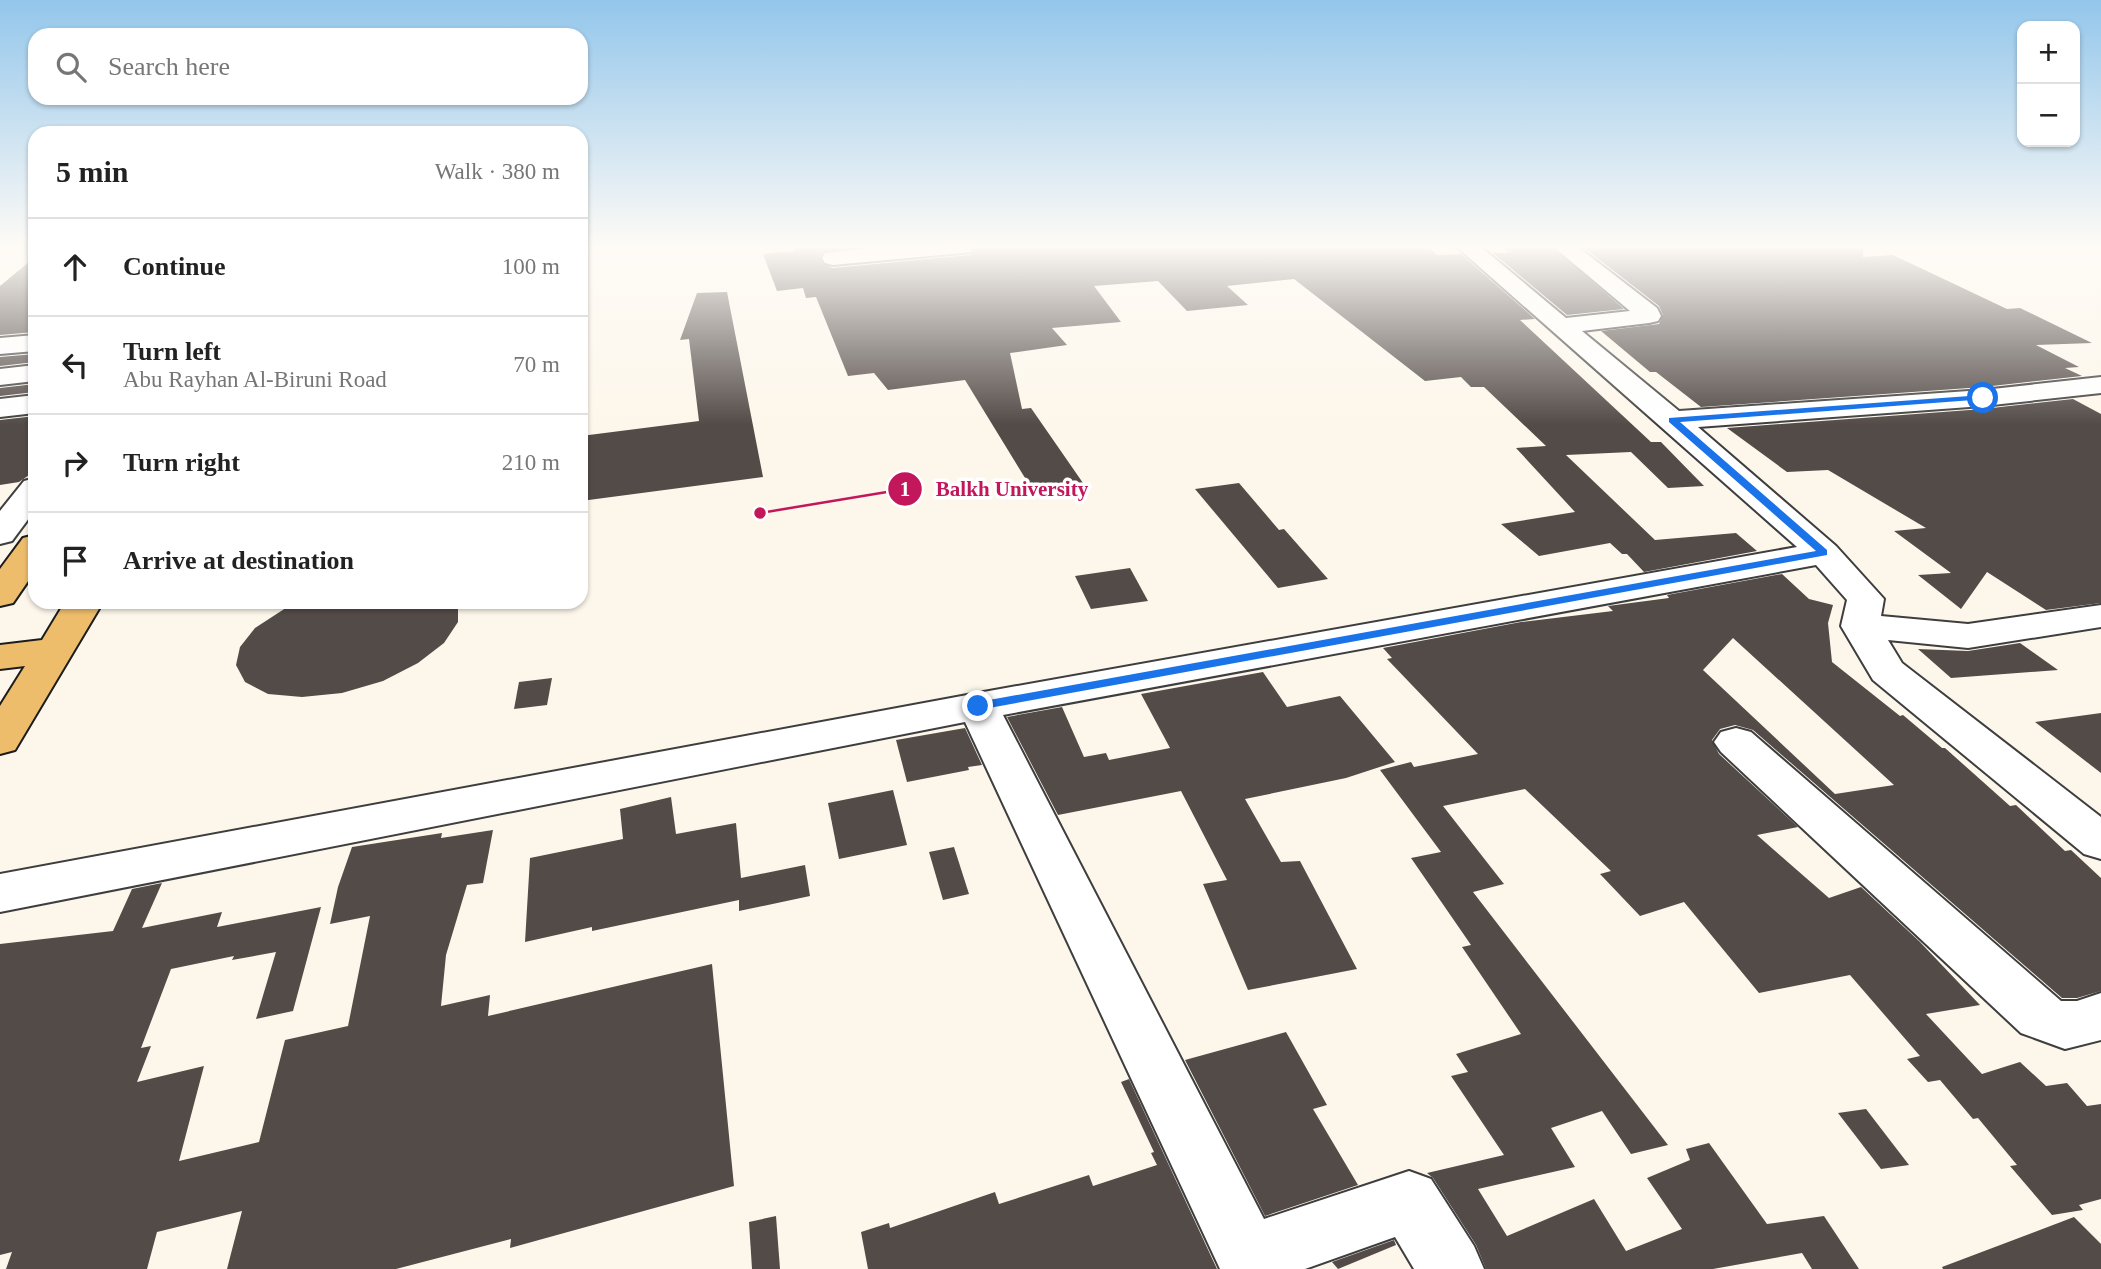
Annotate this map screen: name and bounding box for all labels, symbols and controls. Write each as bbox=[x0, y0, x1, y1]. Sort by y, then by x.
map controls bbox=[2017, 21, 2080, 147]
button: + bbox=[2017, 21, 2080, 84]
search box bbox=[28, 28, 588, 105]
icon: search bbox=[52, 48, 90, 86]
text: Search here bbox=[108, 52, 230, 81]
button: − bbox=[2017, 84, 2080, 147]
text: 5 min bbox=[56, 155, 129, 188]
text: Walk · 380 m bbox=[435, 159, 560, 184]
icon: ahead bbox=[56, 248, 94, 286]
text: Continue bbox=[123, 252, 226, 281]
text: 100 m bbox=[502, 254, 560, 279]
text: Turn left bbox=[123, 337, 221, 366]
icon: left bbox=[56, 346, 94, 384]
text: 70 m bbox=[513, 352, 560, 377]
text: Abu Rayhan Al-Biruni Road bbox=[123, 367, 387, 392]
route start bbox=[1967, 382, 1998, 413]
icon: right bbox=[56, 444, 94, 482]
text: Turn right bbox=[123, 448, 240, 477]
text: 210 m bbox=[502, 450, 560, 475]
callout: Balkh University bbox=[887, 468, 1102, 510]
text: 1 bbox=[900, 477, 910, 501]
text: Balkh University bbox=[936, 477, 1089, 501]
icon: arrive bbox=[56, 542, 94, 580]
text: Arrive at destination bbox=[123, 546, 354, 575]
route end bbox=[962, 690, 993, 721]

